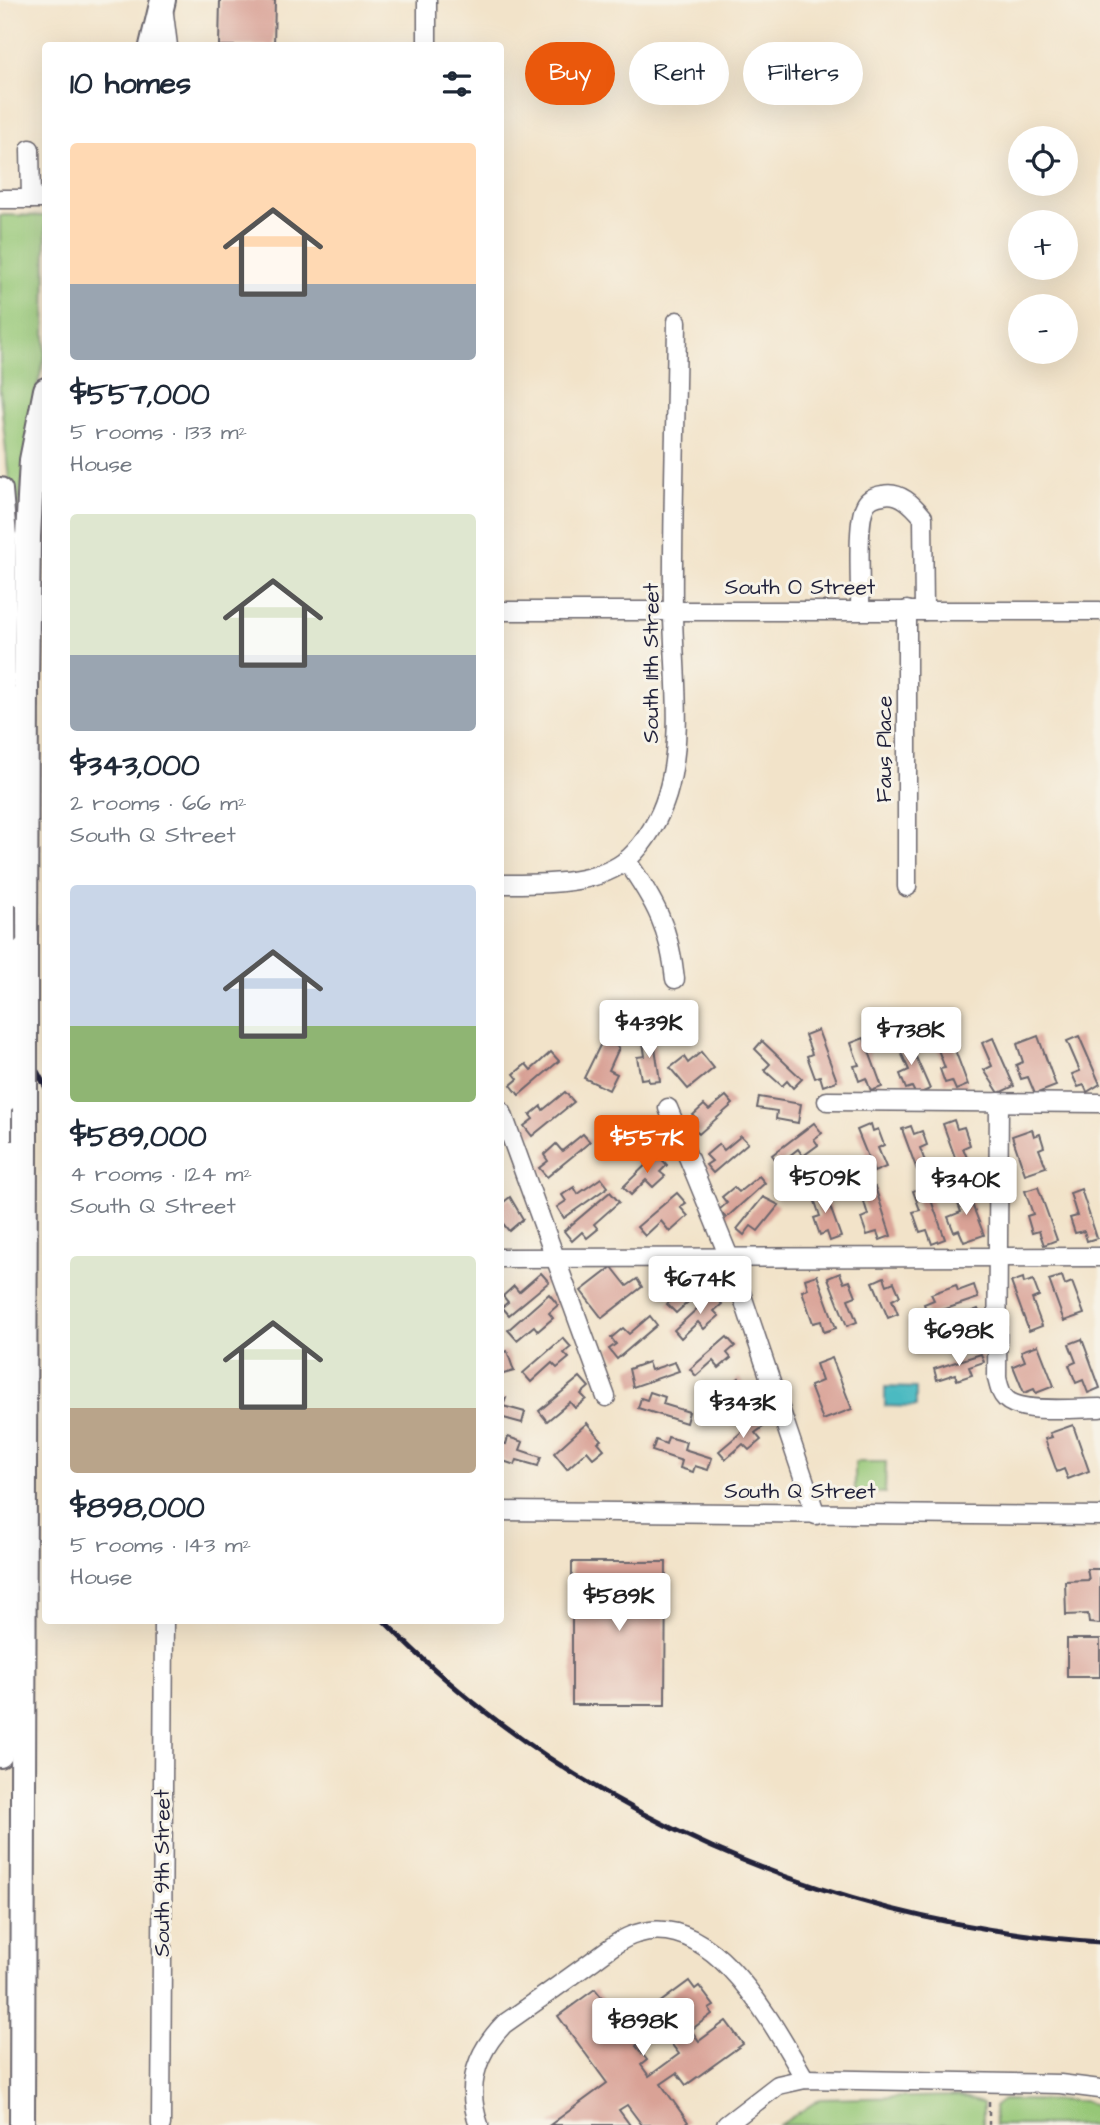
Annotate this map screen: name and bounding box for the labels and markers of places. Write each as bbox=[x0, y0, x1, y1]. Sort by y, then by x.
pin: $439K bbox=[600, 1000, 698, 1060]
pin: $738K bbox=[862, 1007, 960, 1067]
pin: $557K bbox=[598, 1116, 696, 1175]
pin: $509K bbox=[776, 1156, 874, 1215]
pin: $340K bbox=[917, 1158, 1015, 1217]
pin: $674K bbox=[651, 1256, 749, 1316]
pin: $698K bbox=[910, 1308, 1008, 1368]
pin: $343K bbox=[694, 1380, 792, 1440]
pin: $589K bbox=[570, 1574, 668, 1633]
pin: $898K bbox=[594, 1998, 692, 2058]

